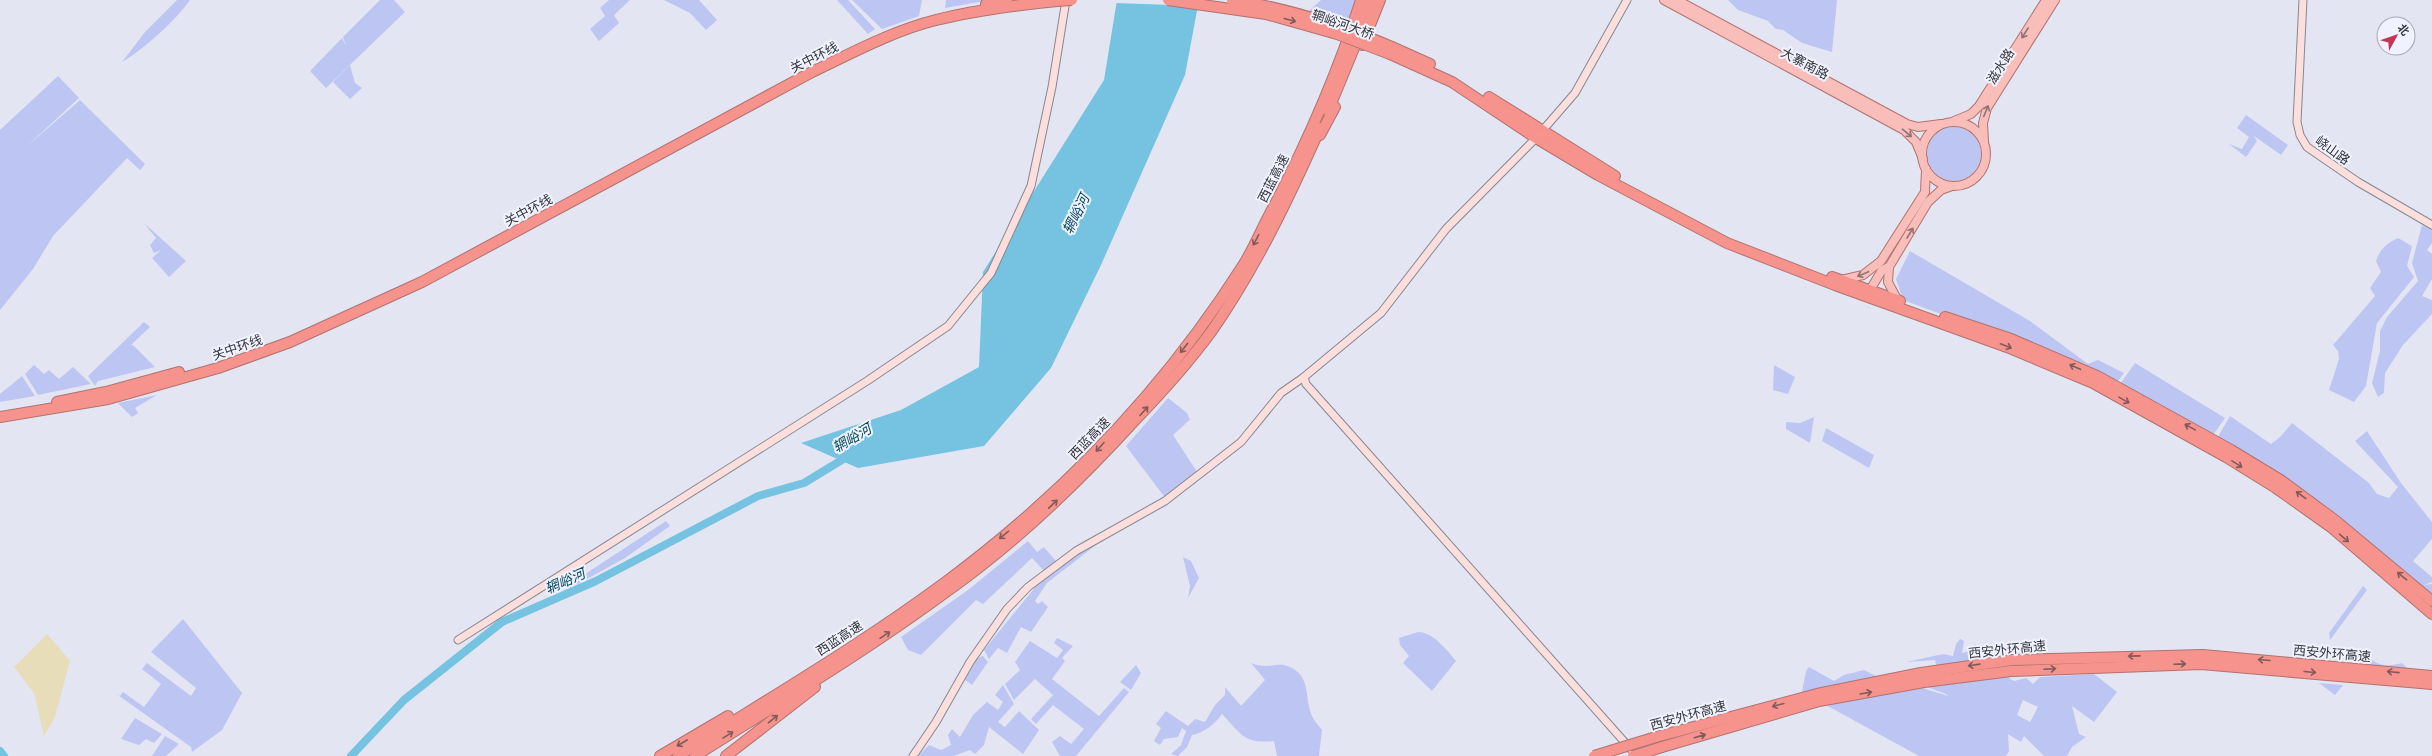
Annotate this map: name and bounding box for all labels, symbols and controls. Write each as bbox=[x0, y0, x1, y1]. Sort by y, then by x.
street label: 辋峪河大桥 bbox=[1309, 5, 1377, 43]
north arrow bbox=[2376, 16, 2416, 56]
one-way arrow bbox=[1283, 17, 1296, 24]
text: 北 bbox=[2395, 20, 2413, 38]
one-way arrow bbox=[2021, 27, 2029, 38]
street label: 关中环线 bbox=[787, 37, 841, 77]
street label: 大寨南路 bbox=[1778, 43, 1832, 83]
street label: 滋水路 bbox=[1982, 45, 2018, 87]
one-way arrow bbox=[1983, 106, 1991, 118]
one-way arrow bbox=[1901, 129, 1912, 137]
street label: 峣山路 bbox=[2312, 131, 2354, 169]
street label: 西蓝高速 bbox=[1253, 151, 1293, 205]
water label: 辋峪河 bbox=[1058, 188, 1095, 237]
street label: 关中环线 bbox=[501, 190, 555, 230]
one-way arrow bbox=[1906, 227, 1914, 239]
one-way arrow bbox=[1252, 234, 1259, 246]
one-way arrow bbox=[1857, 271, 1869, 279]
street label: 关中环线 bbox=[209, 330, 265, 364]
one-way arrow bbox=[1180, 343, 1188, 354]
one-way arrow bbox=[1999, 343, 2011, 351]
one-way arrow bbox=[2070, 362, 2082, 370]
one-way arrow bbox=[2117, 397, 2129, 405]
one-way arrow bbox=[1140, 406, 1149, 416]
street label: 西蓝高速 bbox=[1064, 413, 1114, 463]
water label: 辋峪河 bbox=[829, 417, 877, 457]
one-way arrow bbox=[2184, 423, 2196, 431]
one-way arrow bbox=[1095, 442, 1104, 452]
one-way arrow bbox=[2231, 460, 2243, 468]
one-way arrow bbox=[2296, 491, 2307, 499]
one-way arrow bbox=[1048, 499, 1059, 508]
one-way arrow bbox=[999, 531, 1010, 540]
one-way arrow bbox=[2338, 534, 2349, 543]
water label: 辋峪河 bbox=[542, 562, 591, 598]
one-way arrow bbox=[2397, 572, 2408, 581]
street label: 西蓝高速 bbox=[812, 616, 866, 660]
one-way arrow bbox=[879, 631, 890, 639]
street label: 西安外环高速 bbox=[1967, 636, 2047, 662]
street label: 西安外环高速 bbox=[2292, 641, 2372, 665]
one-way arrow bbox=[2128, 652, 2141, 660]
one-way arrow bbox=[2258, 657, 2271, 664]
one-way arrow bbox=[1967, 661, 1980, 669]
one-way arrow bbox=[2173, 661, 2186, 668]
one-way arrow bbox=[2043, 665, 2056, 673]
one-way arrow bbox=[2387, 668, 2400, 675]
one-way arrow bbox=[2303, 669, 2316, 676]
one-way arrow bbox=[1859, 688, 1872, 696]
street label: 西安外环高速 bbox=[1648, 696, 1728, 734]
one-way arrow bbox=[1771, 701, 1784, 709]
one-way arrow bbox=[768, 715, 779, 724]
one-way arrow bbox=[722, 731, 733, 739]
one-way arrow bbox=[1693, 732, 1706, 739]
one-way arrow bbox=[676, 739, 688, 747]

